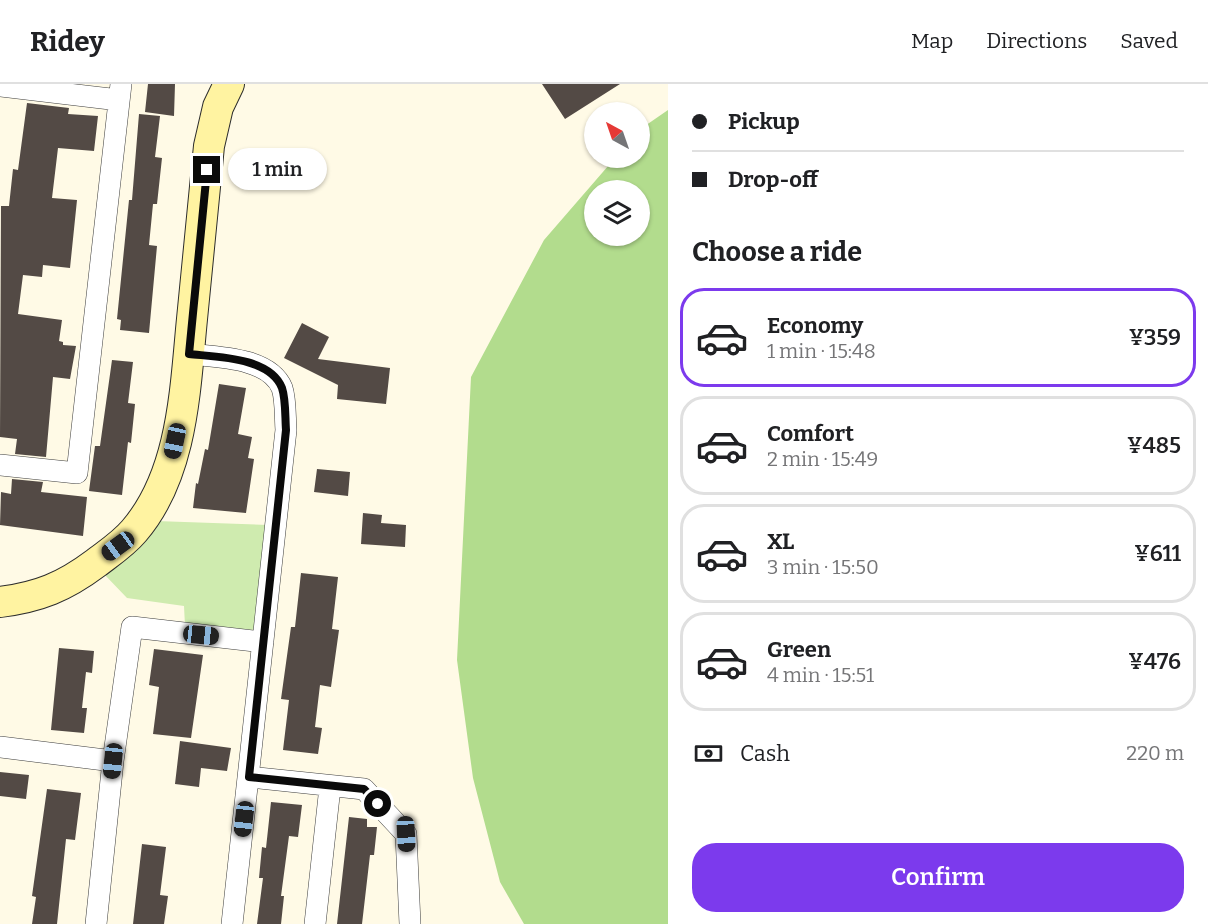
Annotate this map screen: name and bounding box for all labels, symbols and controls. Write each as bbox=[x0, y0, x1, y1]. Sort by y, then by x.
text: Ridey bbox=[30, 25, 105, 58]
text: Map bbox=[911, 28, 953, 54]
text: Directions bbox=[986, 28, 1087, 54]
text: Saved bbox=[1120, 28, 1178, 54]
north arrow bbox=[584, 102, 650, 168]
map controls bbox=[584, 102, 650, 246]
text: Pickup bbox=[728, 108, 800, 135]
callout: 1 min bbox=[228, 149, 327, 191]
route end bbox=[193, 156, 220, 183]
text: 1 min bbox=[252, 157, 303, 181]
text: Drop-off bbox=[728, 166, 818, 193]
button: layers bbox=[584, 180, 650, 246]
text: Choose a ride bbox=[692, 236, 862, 268]
icon: car bbox=[695, 311, 749, 365]
text: Economy bbox=[767, 312, 863, 339]
text: ¥359 bbox=[1129, 324, 1181, 351]
text: 1 min · 15:48 bbox=[767, 339, 876, 363]
icon: car bbox=[695, 419, 749, 473]
text: Comfort bbox=[767, 420, 854, 447]
car bbox=[162, 422, 188, 460]
text: ¥485 bbox=[1127, 432, 1181, 459]
text: 2 min · 15:49 bbox=[767, 447, 878, 471]
icon: car bbox=[695, 527, 749, 581]
car bbox=[98, 528, 138, 564]
text: XL bbox=[767, 528, 794, 555]
text: ¥611 bbox=[1134, 540, 1181, 567]
text: 3 min · 15:50 bbox=[767, 555, 879, 579]
car bbox=[182, 624, 220, 646]
icon: car bbox=[695, 635, 749, 689]
text: Green bbox=[767, 636, 831, 663]
text: ¥476 bbox=[1128, 648, 1181, 675]
text: 4 min · 15:51 bbox=[767, 663, 874, 687]
icon: cash bbox=[692, 737, 725, 770]
text: Cash bbox=[740, 740, 790, 767]
text: 220 m bbox=[1126, 741, 1184, 765]
car bbox=[102, 742, 124, 780]
route start bbox=[364, 790, 391, 817]
car bbox=[233, 800, 255, 838]
car bbox=[396, 816, 416, 852]
button: Confirm bbox=[692, 843, 1184, 912]

